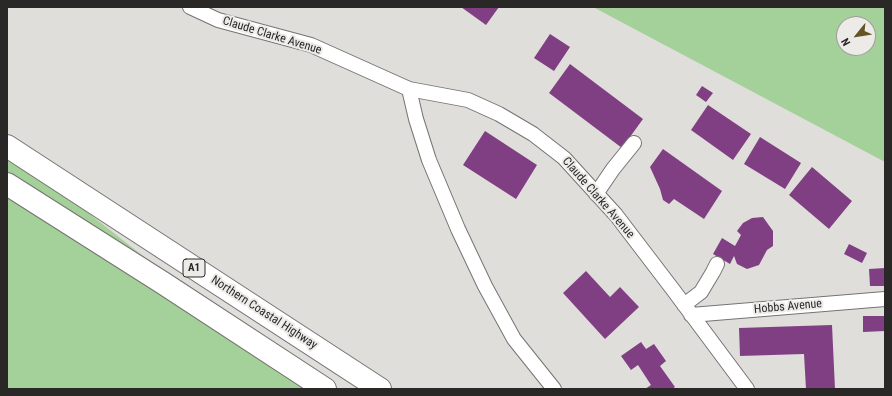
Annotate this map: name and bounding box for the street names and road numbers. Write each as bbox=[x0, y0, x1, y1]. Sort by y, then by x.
street label: Claude Clarke Avenue bbox=[221, 14, 323, 58]
street label: Claude Clarke Avenue bbox=[559, 155, 637, 241]
road number: A1 bbox=[183, 259, 205, 277]
street label: Northern Coastal Highway bbox=[208, 273, 320, 353]
street label: Hobbs Avenue bbox=[753, 297, 823, 317]

